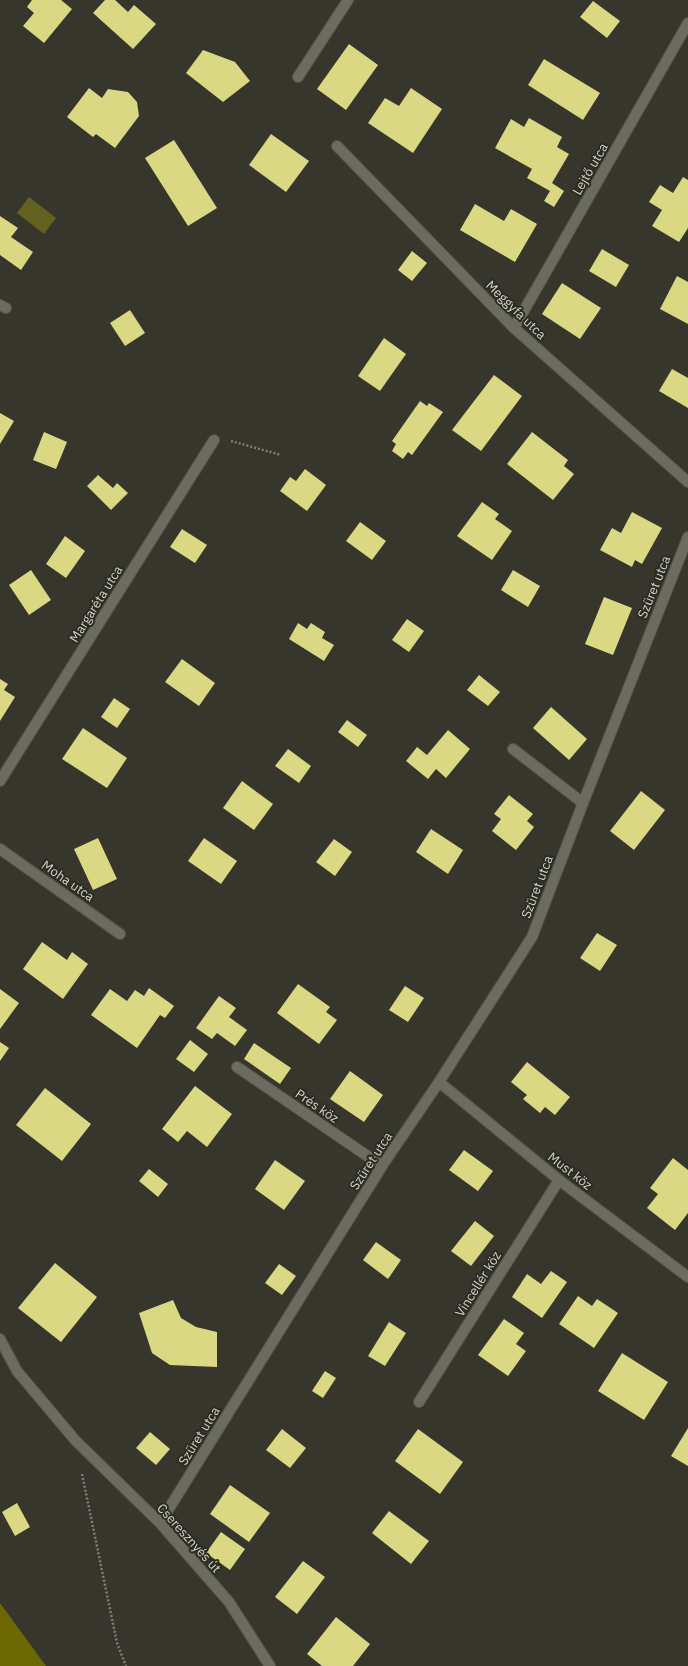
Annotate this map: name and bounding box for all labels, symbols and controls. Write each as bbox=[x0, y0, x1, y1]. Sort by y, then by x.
street label: Lejtő utca bbox=[568, 140, 612, 198]
street label: Meggyfa utca bbox=[482, 277, 550, 343]
street label: Szüret utca bbox=[634, 553, 674, 621]
street label: Margaréta utca bbox=[66, 562, 126, 646]
street label: Szüret utca bbox=[517, 853, 557, 921]
street label: Moha utca bbox=[38, 857, 98, 905]
street label: Prés köz bbox=[292, 1085, 342, 1127]
street label: Szüret utca bbox=[346, 1129, 396, 1193]
street label: Must köz bbox=[544, 1148, 596, 1194]
street label: Vincellér köz bbox=[451, 1248, 505, 1320]
street label: Szüret utca bbox=[174, 1404, 224, 1468]
street label: Cseresznyés út bbox=[153, 1500, 225, 1576]

